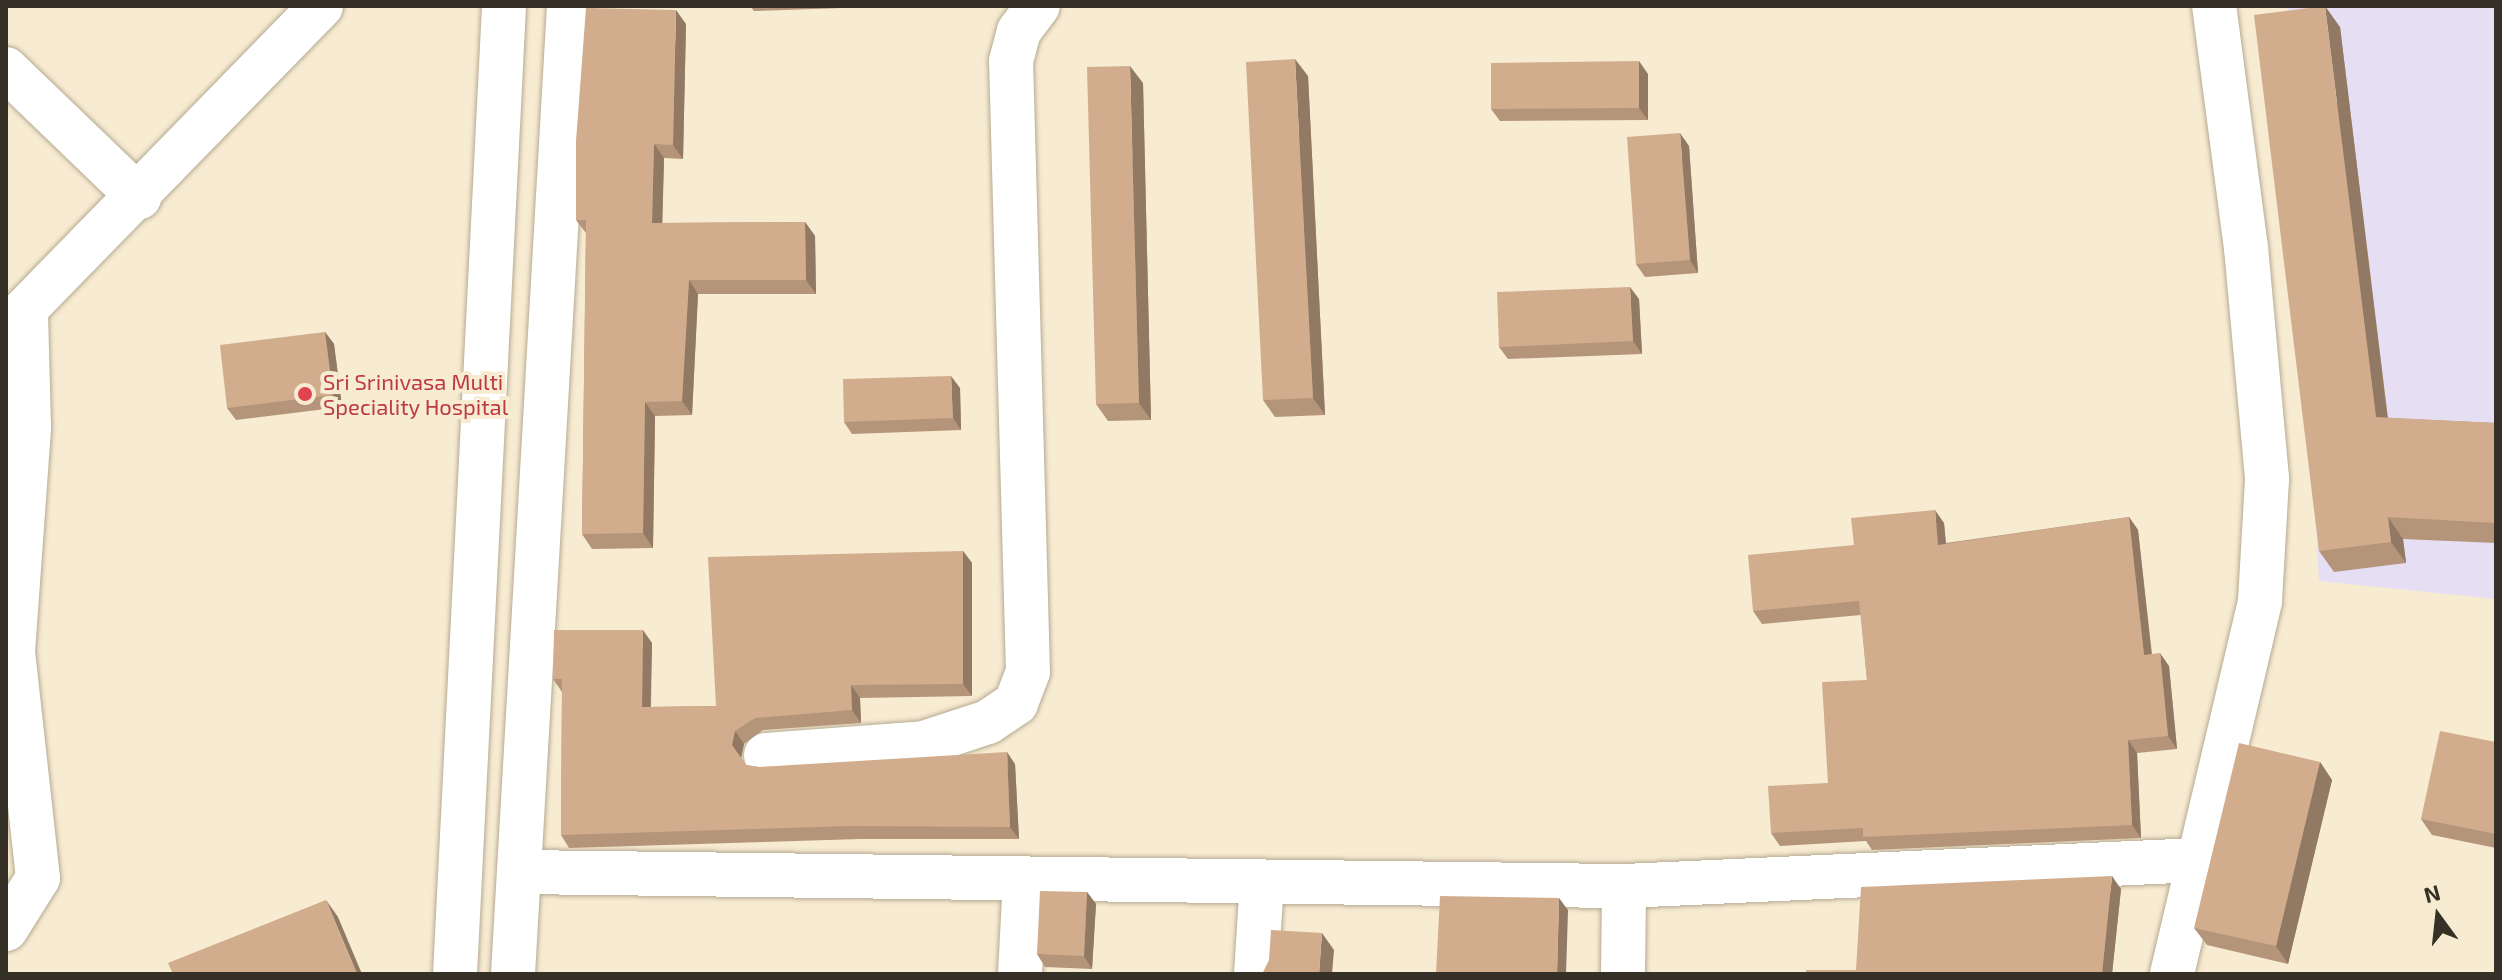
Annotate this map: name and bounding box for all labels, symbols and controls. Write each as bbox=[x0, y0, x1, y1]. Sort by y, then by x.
place label: Sri Srinivasa Multi Speciality Hospital bbox=[323, 368, 509, 420]
marker: Sri Srinivasa Multi Speciality Hospital bbox=[294, 383, 316, 405]
north arrow bbox=[2398, 876, 2478, 956]
text: N bbox=[2421, 878, 2443, 907]

